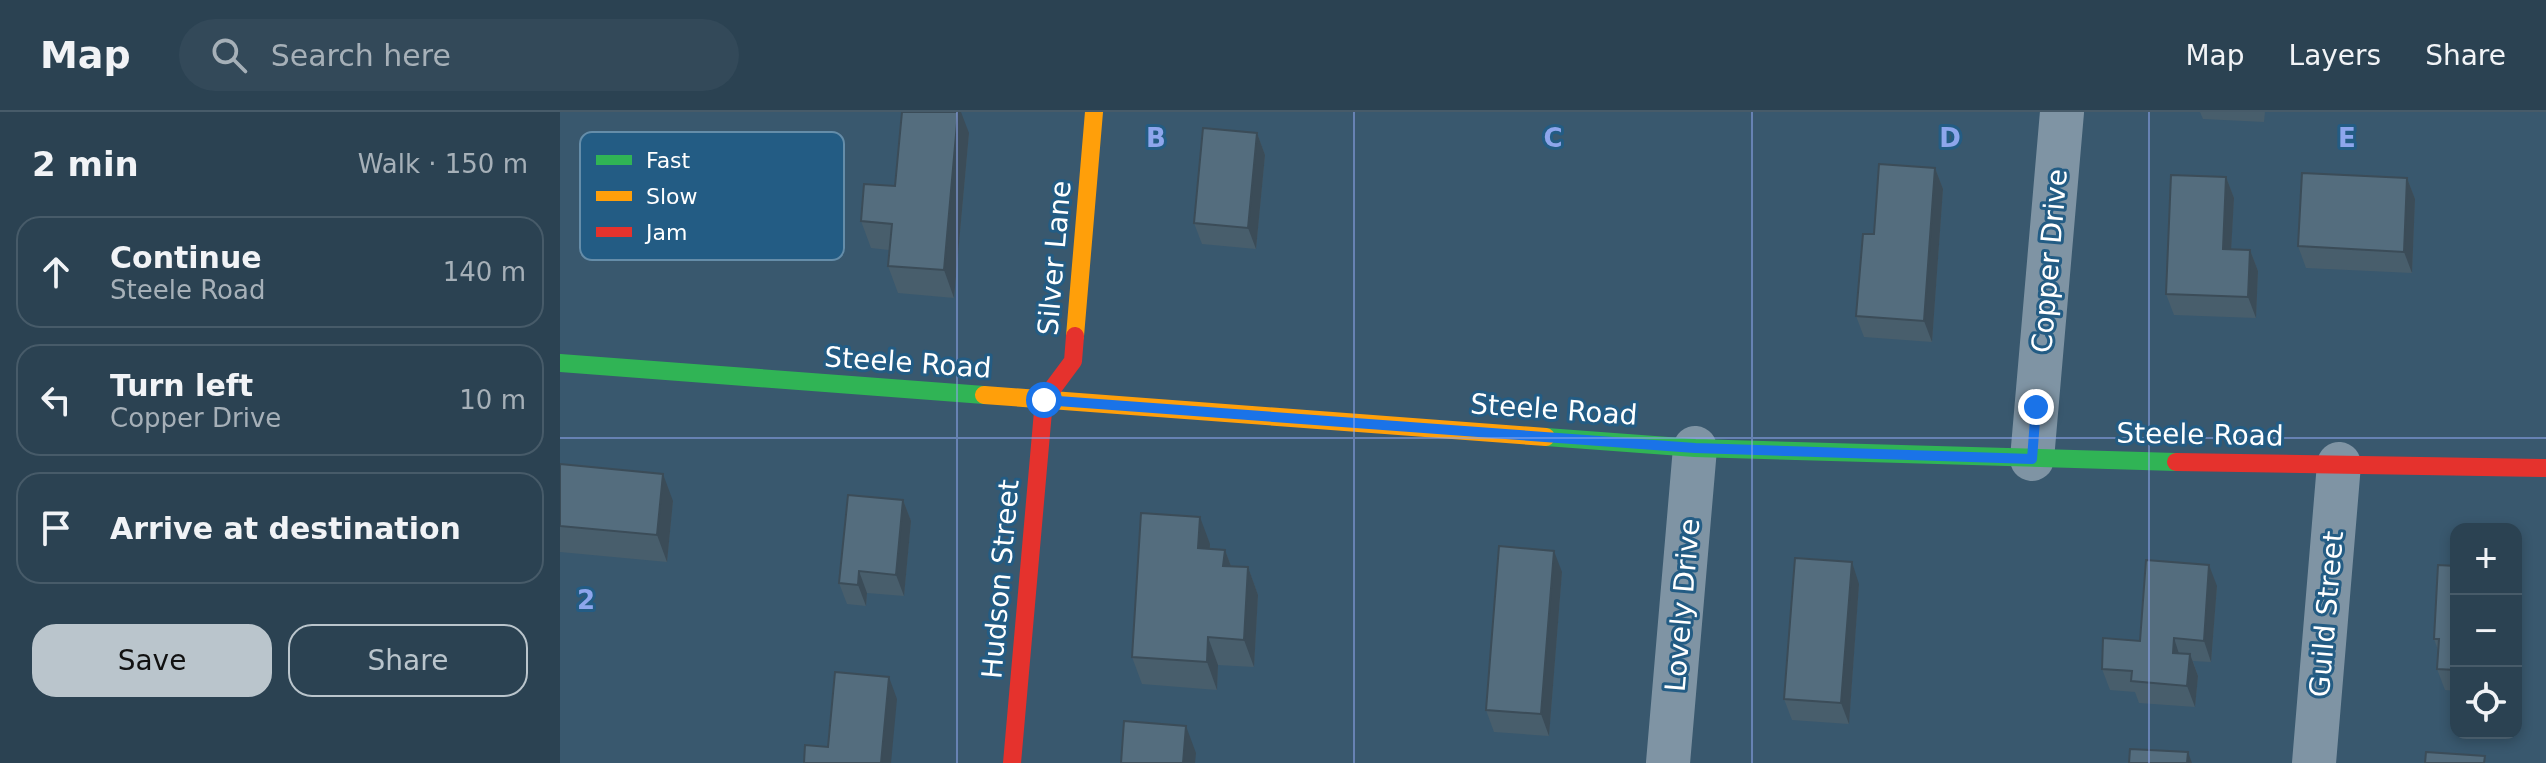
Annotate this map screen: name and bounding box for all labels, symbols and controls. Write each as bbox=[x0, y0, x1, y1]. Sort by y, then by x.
search box bbox=[179, 19, 739, 91]
text: Map bbox=[40, 33, 131, 77]
icon: search bbox=[207, 33, 251, 77]
text: Search here bbox=[271, 38, 451, 73]
text: Map bbox=[2185, 39, 2245, 72]
text: Layers bbox=[2289, 39, 2381, 72]
text: Share bbox=[2425, 39, 2506, 72]
text: B bbox=[1146, 123, 1166, 153]
text: C bbox=[1543, 123, 1563, 153]
text: D bbox=[1939, 123, 1961, 153]
text: E bbox=[2338, 123, 2356, 153]
legend bbox=[580, 132, 844, 260]
text: 2 min bbox=[32, 144, 139, 184]
text: Fast bbox=[646, 148, 691, 173]
text: Walk · 150 m bbox=[358, 149, 528, 179]
street label: Copper Drive bbox=[2025, 168, 2074, 354]
street label: Silver Lane bbox=[1031, 179, 1078, 337]
text: Slow bbox=[646, 184, 698, 209]
text: Jam bbox=[644, 220, 687, 245]
text: Continue bbox=[110, 240, 262, 275]
icon: ahead bbox=[34, 250, 78, 294]
text: 140 m bbox=[443, 257, 526, 287]
text: Steele Road bbox=[110, 275, 265, 305]
street label: Steele Road bbox=[823, 340, 993, 385]
text: Turn left bbox=[110, 368, 253, 403]
icon: left bbox=[34, 378, 78, 422]
route start bbox=[1026, 382, 1062, 418]
text: 10 m bbox=[459, 385, 526, 415]
street label: Steele Road bbox=[1469, 387, 1639, 432]
route end bbox=[2018, 389, 2054, 425]
text: Copper Drive bbox=[110, 403, 281, 433]
street label: Steele Road bbox=[2116, 417, 2284, 452]
street label: Hudson Street bbox=[975, 478, 1026, 680]
icon: arrive bbox=[34, 506, 78, 550]
text: Arrive at destination bbox=[110, 511, 461, 546]
street label: Lovely Drive bbox=[1658, 517, 1707, 693]
map controls bbox=[2450, 523, 2522, 739]
button: + bbox=[2450, 523, 2522, 595]
street label: Guild Street bbox=[2303, 530, 2350, 699]
text: 2 bbox=[577, 585, 595, 615]
button: − bbox=[2450, 595, 2522, 667]
button: Save bbox=[32, 624, 272, 697]
button: Share bbox=[288, 624, 528, 697]
button: locate bbox=[2450, 667, 2522, 739]

